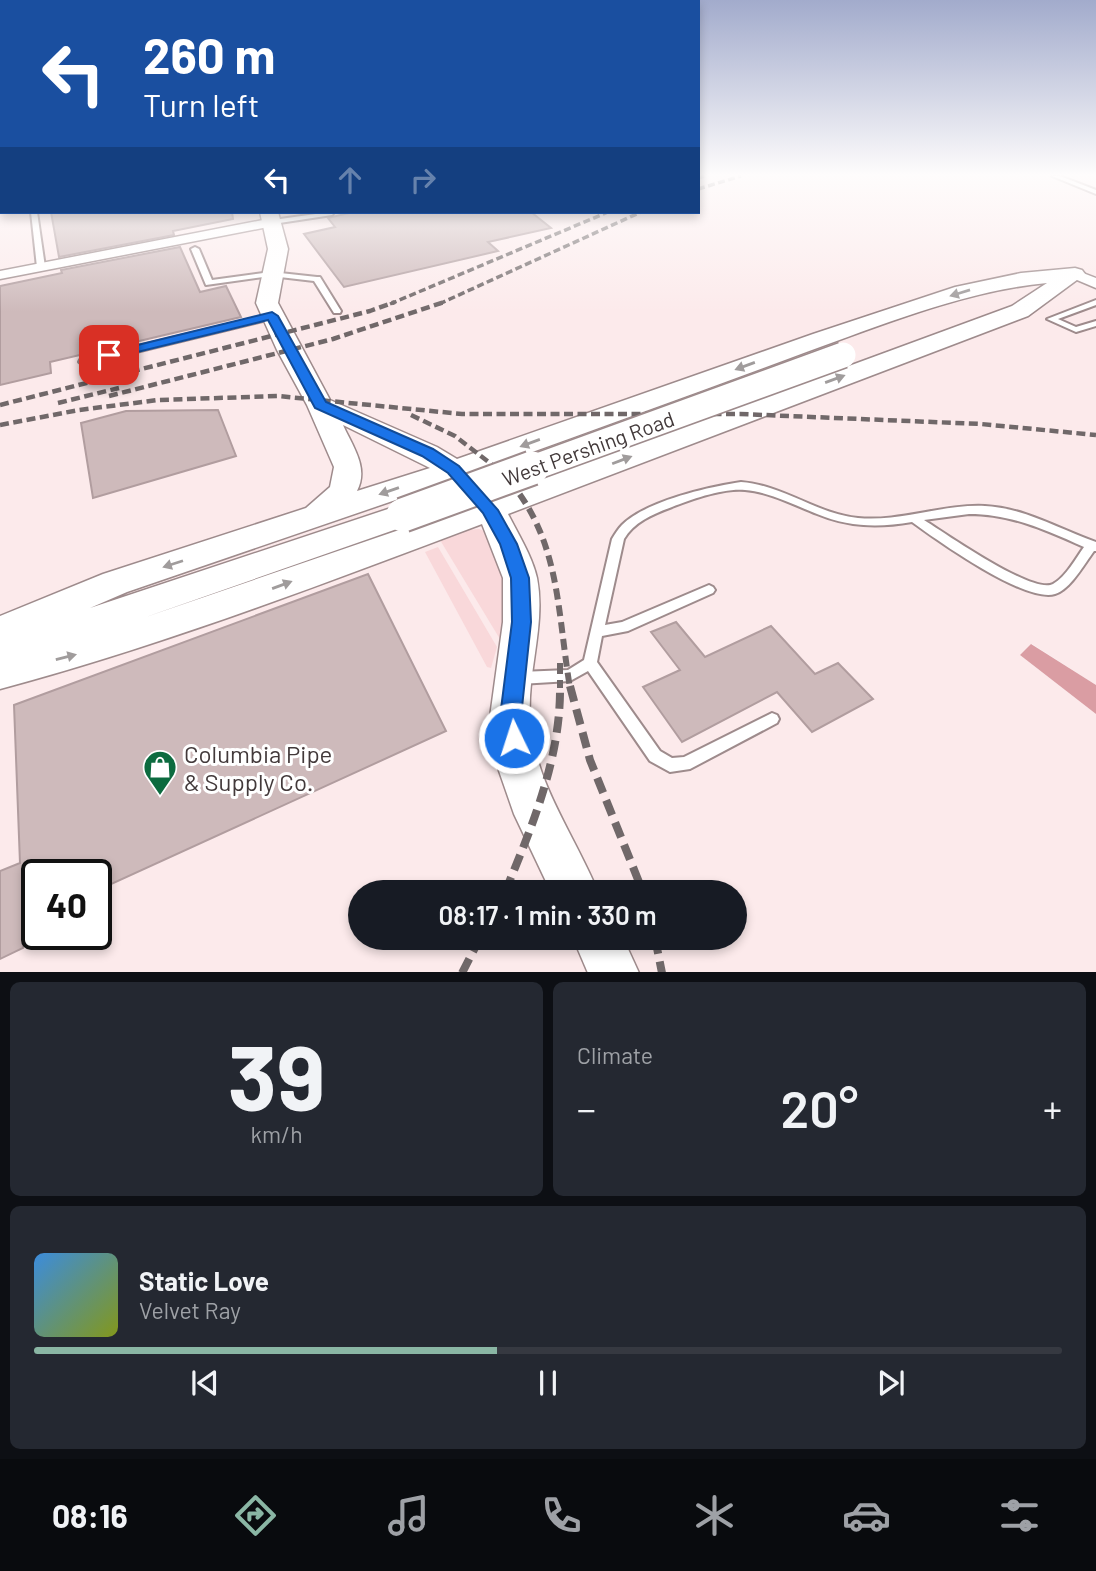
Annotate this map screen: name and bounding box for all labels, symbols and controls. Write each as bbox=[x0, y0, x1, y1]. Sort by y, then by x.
text: 260 m bbox=[143, 25, 275, 84]
icon: left bbox=[28, 28, 119, 119]
text: Turn left bbox=[143, 85, 260, 123]
icon: left bbox=[258, 161, 296, 199]
icon: ahead bbox=[331, 161, 369, 199]
icon: right bbox=[404, 161, 442, 199]
one-way arrow bbox=[949, 288, 970, 299]
pin bbox=[79, 325, 139, 385]
icon: arrive bbox=[90, 336, 128, 374]
one-way arrow bbox=[734, 361, 755, 372]
one-way arrow bbox=[825, 374, 846, 385]
street label: West Pershing Road bbox=[499, 405, 677, 491]
one-way arrow bbox=[520, 438, 541, 449]
one-way arrow bbox=[612, 454, 633, 465]
one-way arrow bbox=[379, 487, 400, 497]
one-way arrow bbox=[163, 559, 184, 570]
one-way arrow bbox=[272, 579, 293, 590]
one-way arrow bbox=[55, 651, 77, 662]
position arrow bbox=[477, 701, 551, 775]
place label: Columbia Pipe & Supply Co. bbox=[184, 739, 332, 796]
shop icon: Columbia Pipe & Supply Co. bbox=[141, 748, 179, 797]
speed limit sign: 40 bbox=[21, 859, 112, 950]
text: 08:17 · 1 min · 330 m bbox=[438, 899, 657, 930]
text: 39 bbox=[228, 1020, 325, 1129]
text: Climate bbox=[577, 1041, 653, 1069]
text: 20° bbox=[781, 1076, 858, 1138]
text: − bbox=[577, 1085, 596, 1131]
text: + bbox=[1043, 1085, 1062, 1131]
text: km/h bbox=[250, 1120, 303, 1148]
text: Static Love bbox=[139, 1265, 269, 1296]
text: Velvet Ray bbox=[139, 1296, 241, 1324]
icon: previous bbox=[186, 1364, 224, 1402]
icon: pause bbox=[529, 1364, 567, 1402]
icon: next bbox=[872, 1364, 910, 1402]
icon: directions bbox=[231, 1491, 280, 1540]
icon: music bbox=[384, 1491, 433, 1540]
icon: phone bbox=[537, 1491, 586, 1540]
icon: climate bbox=[690, 1491, 739, 1540]
icon: car bbox=[842, 1491, 891, 1540]
icon: filters bbox=[995, 1491, 1044, 1540]
text: 08:16 bbox=[52, 1496, 128, 1534]

